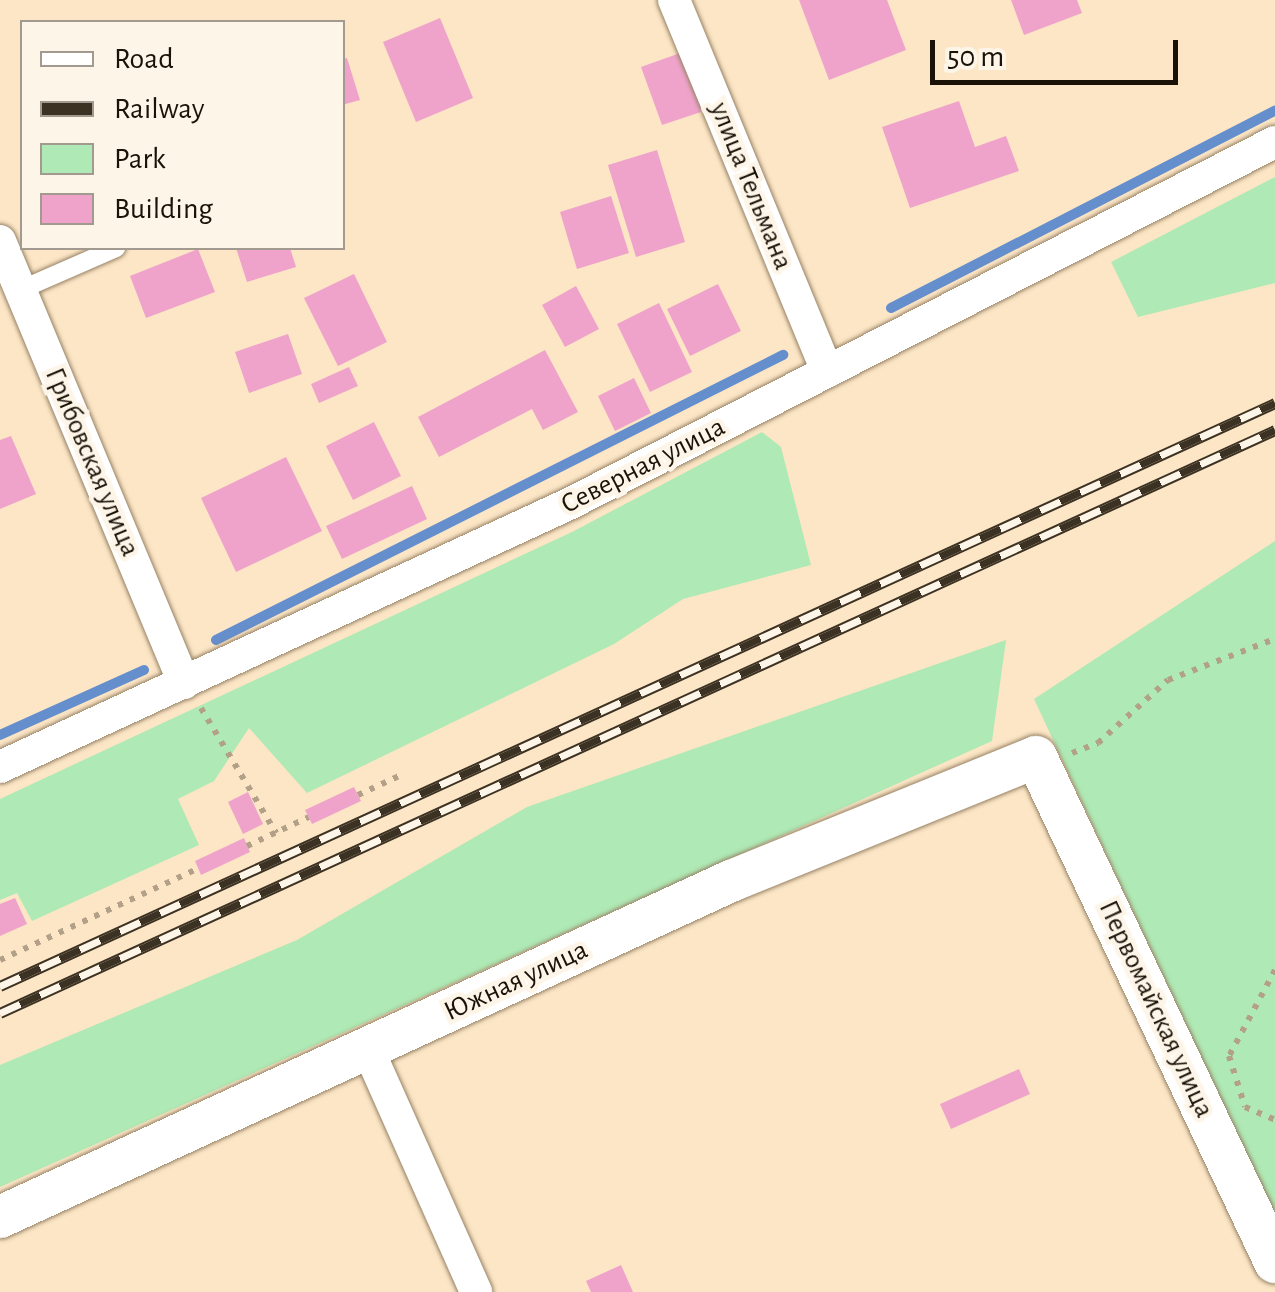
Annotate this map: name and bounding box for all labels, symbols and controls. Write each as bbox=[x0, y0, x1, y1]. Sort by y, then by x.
legend bbox=[20, 20, 345, 250]
scale bar bbox=[935, 20, 1182, 82]
text: 50 m bbox=[947, 42, 1004, 72]
text: Road bbox=[114, 44, 174, 74]
text: Railway bbox=[114, 94, 205, 124]
street label: улица Тельмана bbox=[702, 97, 800, 275]
text: Park bbox=[114, 144, 166, 174]
text: Building bbox=[114, 194, 213, 224]
street label: Грибовская улица bbox=[37, 363, 147, 561]
street label: Северная улица bbox=[555, 410, 731, 522]
street label: Первомайская улица bbox=[1091, 895, 1221, 1123]
street label: Южная улица bbox=[439, 933, 593, 1029]

